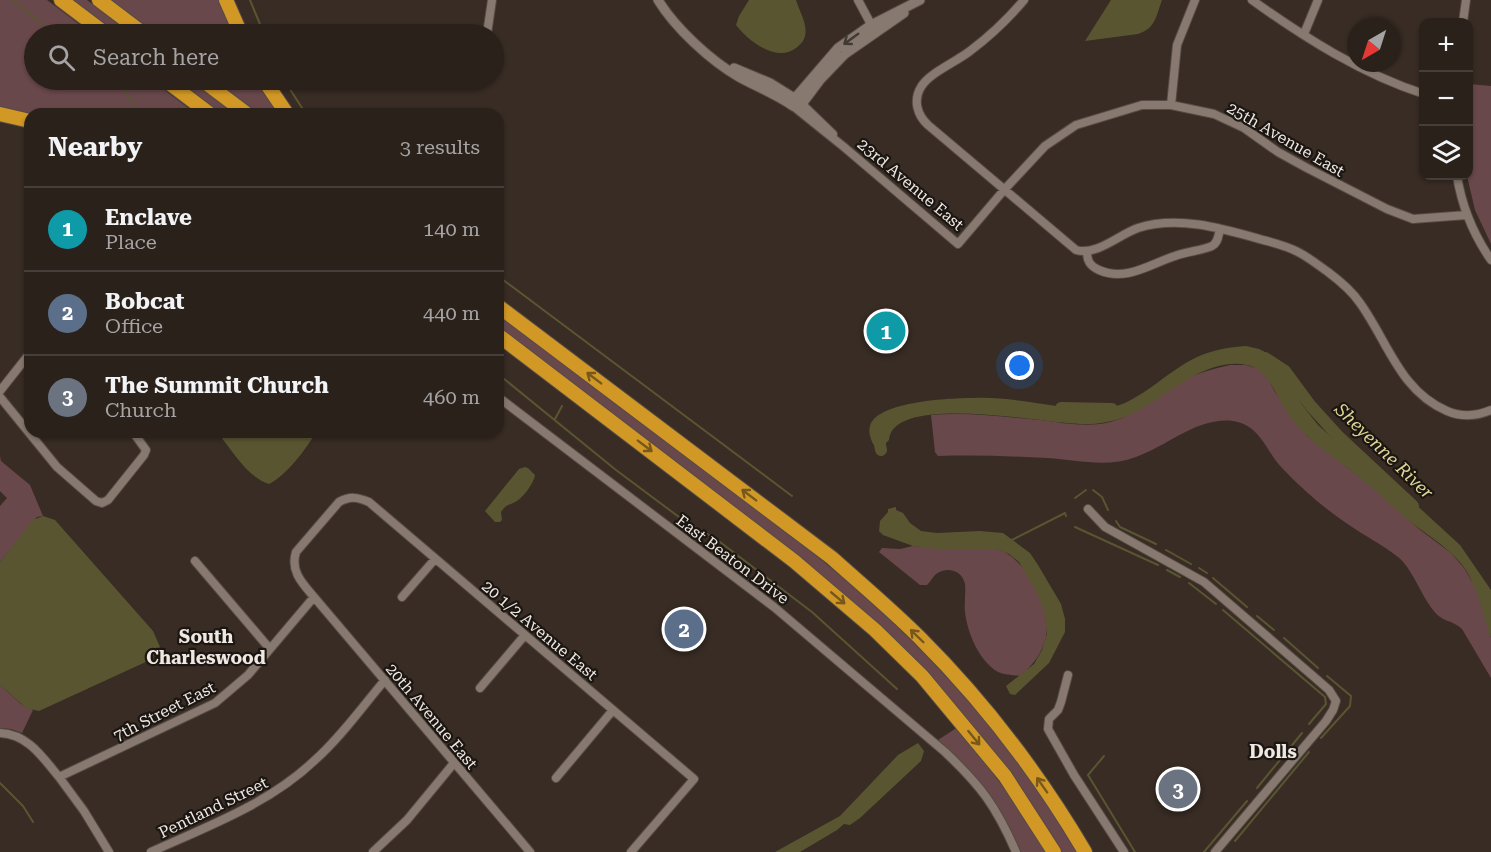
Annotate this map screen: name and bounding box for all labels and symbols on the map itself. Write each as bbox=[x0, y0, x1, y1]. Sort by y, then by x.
north arrow bbox=[1347, 18, 1401, 72]
one-way arrow bbox=[843, 33, 859, 45]
street label: 25th Avenue East bbox=[1224, 98, 1348, 181]
street label: 23rd Avenue East bbox=[854, 134, 968, 234]
pin: 1 bbox=[866, 308, 906, 354]
your location bbox=[1005, 351, 1034, 380]
one-way arrow bbox=[586, 372, 602, 384]
water label: Sheyenne River bbox=[1330, 398, 1438, 503]
one-way arrow bbox=[637, 440, 653, 453]
one-way arrow bbox=[742, 489, 758, 502]
street label: East Beaton Drive bbox=[673, 511, 793, 608]
street label: 20 1/2 Avenue East bbox=[478, 577, 601, 684]
one-way arrow bbox=[830, 592, 846, 605]
pin: 2 bbox=[664, 606, 704, 652]
district label: South Charleswood bbox=[146, 626, 266, 668]
one-way arrow bbox=[910, 628, 925, 643]
street label: 20th Avenue East bbox=[382, 660, 481, 773]
street label: 7th Street East bbox=[110, 678, 218, 745]
one-way arrow bbox=[967, 730, 981, 745]
district label: Dolls bbox=[1249, 741, 1297, 762]
pin: 3 bbox=[1158, 766, 1198, 812]
street label: Pentland Street bbox=[156, 773, 271, 842]
one-way arrow bbox=[1036, 777, 1049, 793]

